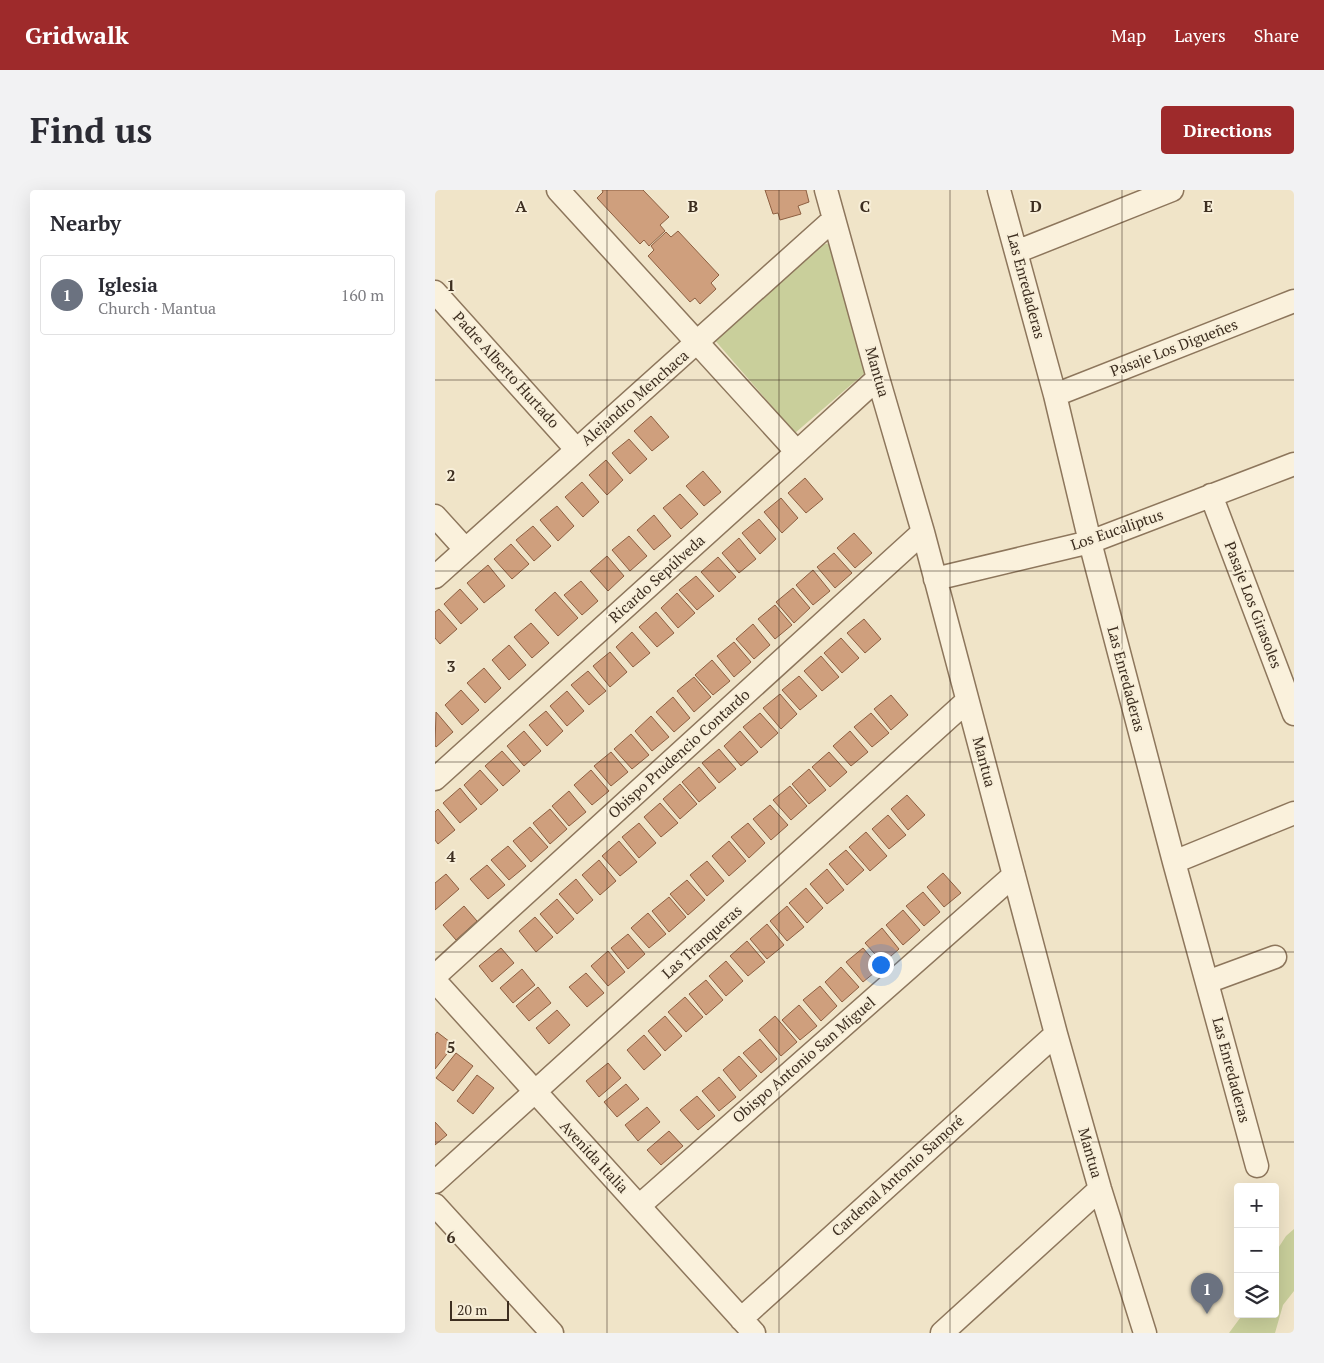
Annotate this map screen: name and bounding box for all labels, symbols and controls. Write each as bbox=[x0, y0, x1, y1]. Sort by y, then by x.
text: Gridwalk bbox=[25, 19, 129, 51]
text: Map bbox=[1111, 23, 1146, 47]
text: Layers bbox=[1174, 23, 1226, 47]
text: Share bbox=[1254, 23, 1299, 47]
button: Directions bbox=[1161, 106, 1294, 154]
text: Find us bbox=[30, 107, 152, 153]
text: A bbox=[515, 195, 527, 217]
text: B bbox=[688, 195, 698, 217]
text: C bbox=[860, 195, 870, 217]
text: D bbox=[1030, 195, 1042, 217]
text: E bbox=[1203, 195, 1213, 217]
text: Nearby bbox=[50, 209, 121, 237]
street label: Las Enredaderas bbox=[1003, 231, 1051, 341]
text: Iglesia bbox=[98, 272, 158, 297]
text: 1 bbox=[446, 274, 456, 296]
text: 1 bbox=[62, 284, 72, 306]
text: 160 m bbox=[341, 284, 384, 306]
text: Church · Mantua bbox=[98, 297, 216, 319]
street label: Padre Alberto Hurtado bbox=[449, 307, 564, 432]
street label: Pasaje Los Digueñes bbox=[1107, 314, 1240, 381]
street label: Mantua bbox=[861, 344, 895, 400]
street label: Alejandro Menchaca bbox=[576, 345, 693, 450]
text: 2 bbox=[446, 464, 456, 486]
street label: Los Eucaliptus bbox=[1068, 504, 1166, 554]
street label: Ricardo Sepúlveda bbox=[604, 530, 709, 627]
street label: Pasaje Los Girasoles bbox=[1221, 538, 1287, 671]
street label: Las Enredaderas bbox=[1103, 624, 1151, 734]
text: 3 bbox=[446, 655, 456, 677]
street label: Obispo Prudencio Contardo bbox=[603, 684, 753, 822]
street label: Mantua bbox=[969, 734, 1001, 789]
text: 4 bbox=[446, 845, 456, 867]
street label: Las Tranqueras bbox=[657, 900, 746, 983]
your location bbox=[868, 952, 894, 978]
street label: Obispo Antonio San Miguel bbox=[728, 992, 879, 1127]
street label: Las Enredaderas bbox=[1208, 1015, 1256, 1125]
text: 5 bbox=[446, 1036, 456, 1058]
street label: Cardenal Antonio Samoré bbox=[827, 1110, 968, 1240]
street label: Avenida Italia bbox=[556, 1116, 634, 1197]
street label: Mantua bbox=[1074, 1125, 1108, 1181]
map controls bbox=[1234, 1183, 1279, 1318]
button: + bbox=[1234, 1183, 1279, 1228]
text: 6 bbox=[446, 1226, 456, 1248]
button: − bbox=[1234, 1228, 1279, 1273]
pin: 1 bbox=[1191, 1273, 1223, 1314]
button: layers bbox=[1234, 1273, 1279, 1318]
scale bar bbox=[450, 1298, 509, 1321]
text: 20 m bbox=[457, 1300, 487, 1319]

